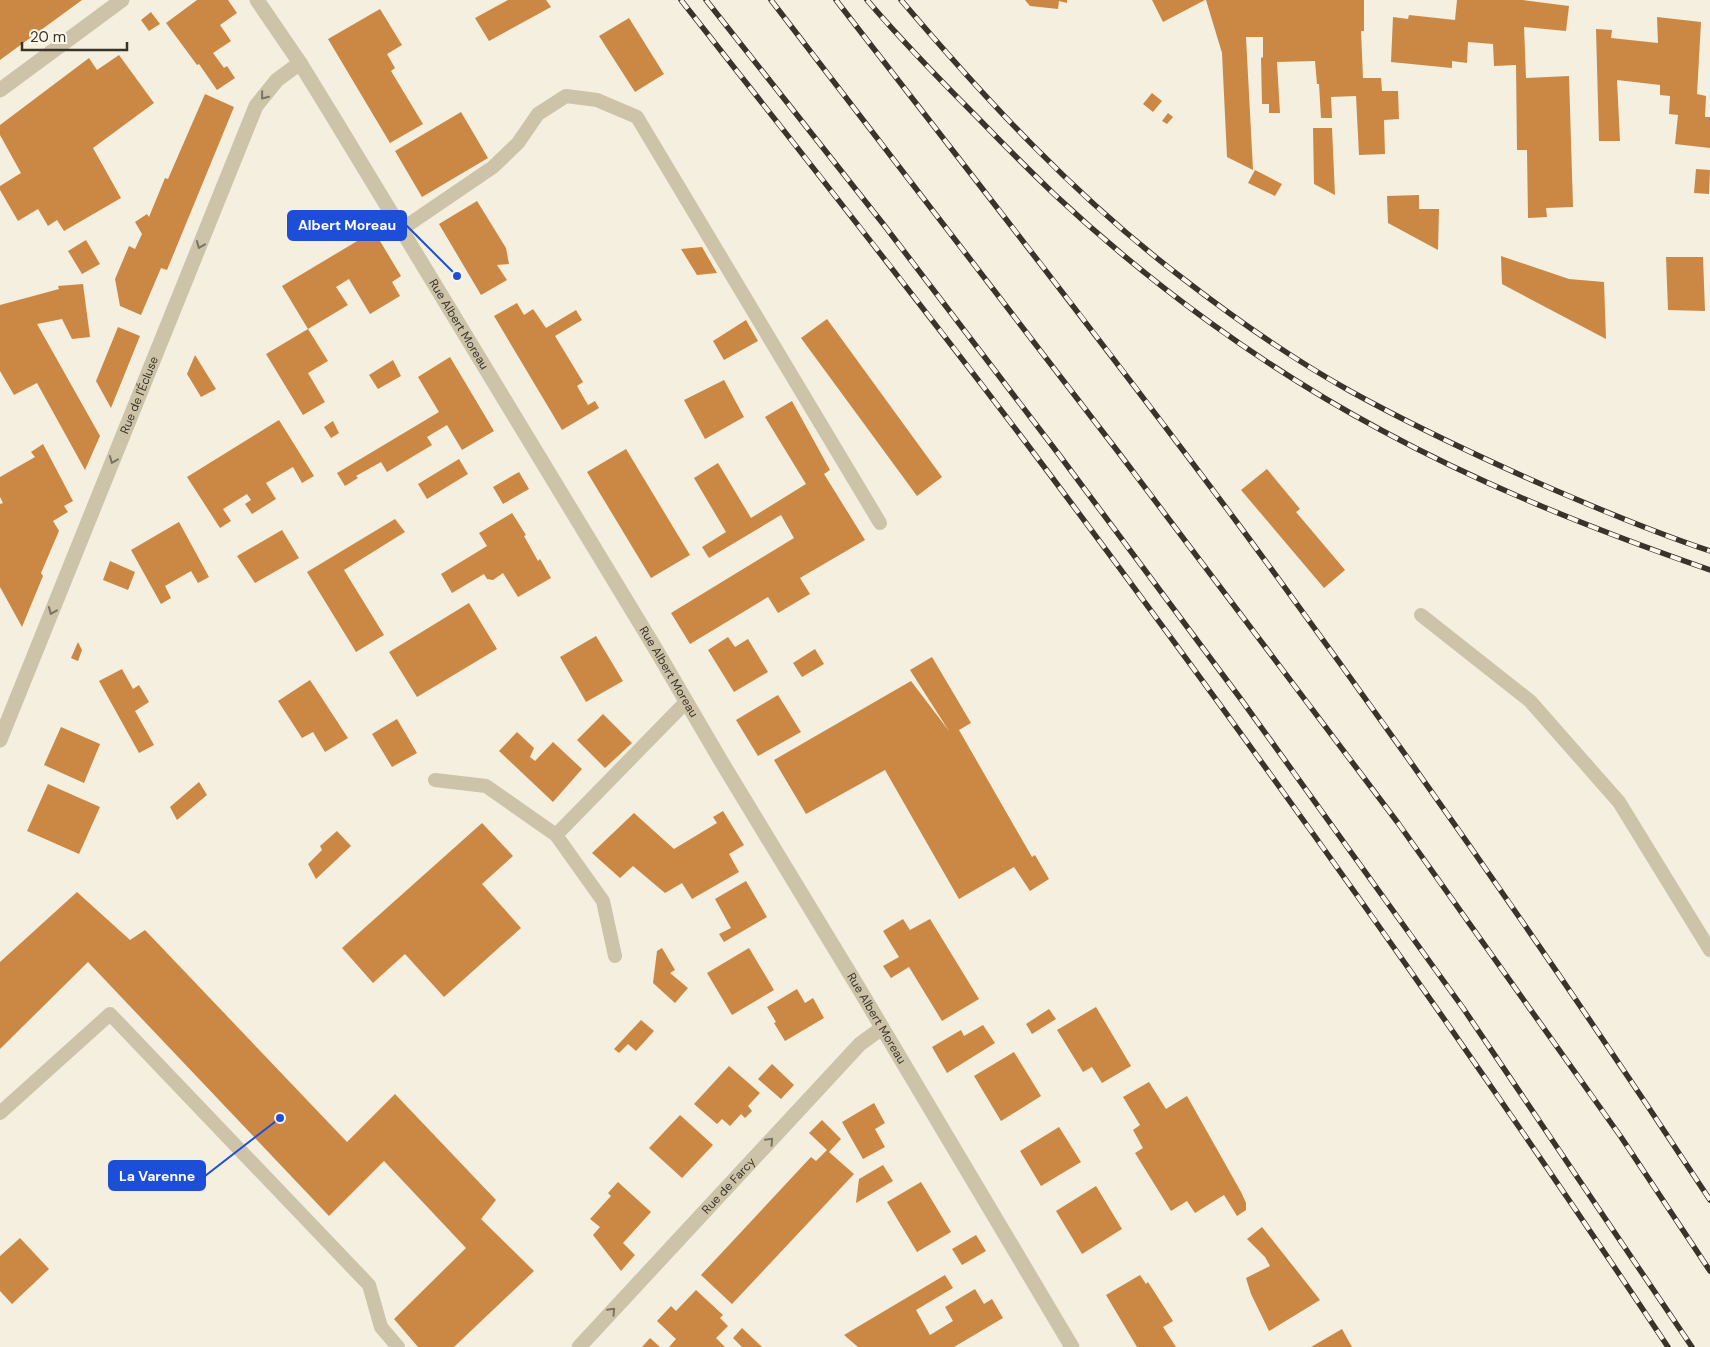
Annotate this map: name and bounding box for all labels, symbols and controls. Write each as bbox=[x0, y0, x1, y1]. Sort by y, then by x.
scale bar bbox=[22, 20, 128, 52]
text: 20 m bbox=[30, 27, 66, 47]
one-way arrow bbox=[262, 90, 270, 99]
callout: Albert Moreau bbox=[288, 211, 406, 240]
text: Albert Moreau bbox=[298, 216, 396, 234]
one-way arrow bbox=[196, 240, 206, 248]
street label: Rue Albert Moreau bbox=[425, 276, 492, 373]
street label: Rue de l'Écluse bbox=[116, 354, 162, 436]
one-way arrow bbox=[109, 455, 119, 464]
one-way arrow bbox=[48, 606, 58, 615]
street label: Rue Albert Moreau bbox=[636, 623, 702, 720]
street label: Rue Albert Moreau bbox=[843, 970, 910, 1067]
one-way arrow bbox=[764, 1137, 773, 1146]
street label: Rue de Farcy bbox=[698, 1154, 759, 1218]
callout: La Varenne bbox=[109, 1161, 205, 1190]
text: La Varenne bbox=[119, 1167, 195, 1185]
one-way arrow bbox=[606, 1308, 615, 1317]

